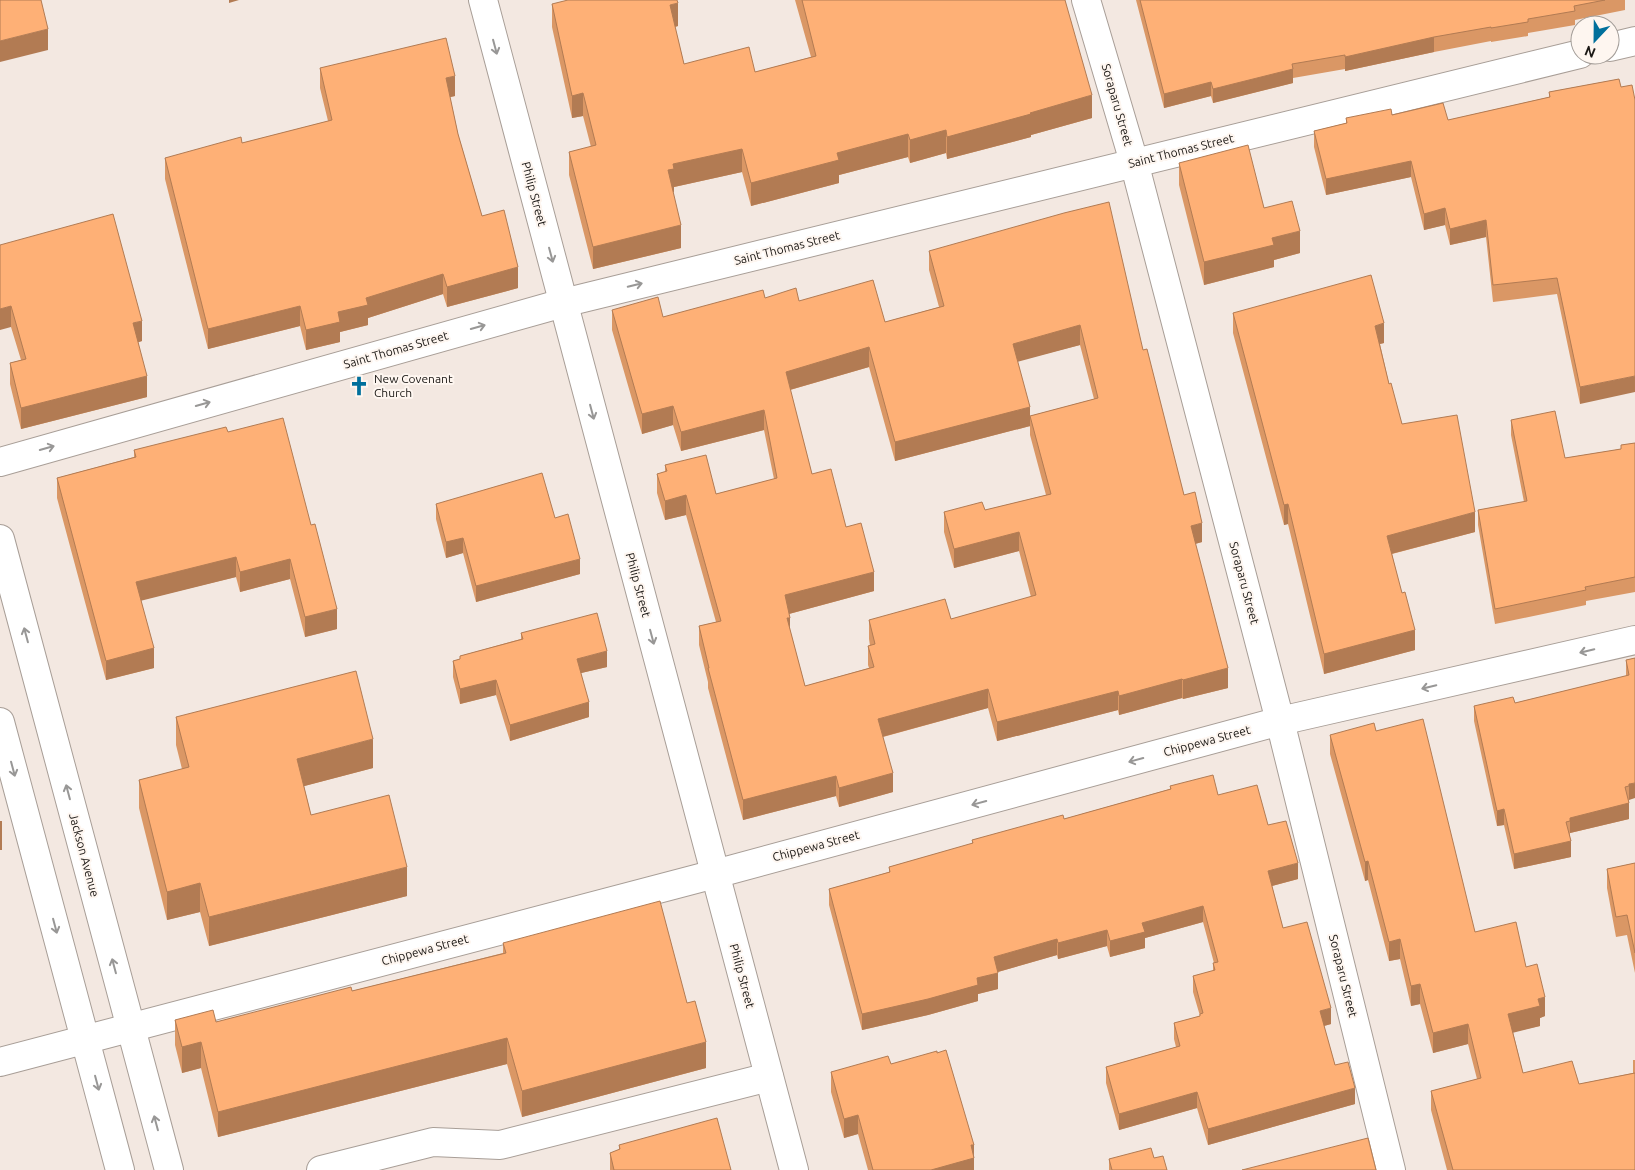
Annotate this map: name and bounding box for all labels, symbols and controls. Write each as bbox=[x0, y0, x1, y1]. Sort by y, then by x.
north arrow bbox=[1570, 15, 1620, 65]
one-way arrow bbox=[491, 39, 501, 55]
text: N bbox=[1582, 43, 1598, 61]
street label: Soraparu Street bbox=[1100, 62, 1136, 148]
street label: Saint Thomas Street bbox=[1127, 131, 1235, 170]
street label: Philip Street bbox=[520, 160, 549, 228]
street label: Saint Thomas Street bbox=[733, 228, 841, 267]
one-way arrow bbox=[546, 246, 556, 262]
one-way arrow bbox=[626, 280, 642, 289]
one-way arrow bbox=[469, 322, 485, 331]
street label: Saint Thomas Street bbox=[342, 328, 450, 371]
place label: New Covenant Church bbox=[374, 372, 453, 399]
church icon: New Covenant Church bbox=[348, 375, 370, 397]
one-way arrow bbox=[195, 399, 211, 409]
one-way arrow bbox=[588, 403, 598, 419]
one-way arrow bbox=[39, 443, 55, 453]
street label: Soraparu Street bbox=[1227, 540, 1262, 626]
street label: Philip Street bbox=[624, 551, 653, 619]
one-way arrow bbox=[20, 627, 30, 643]
one-way arrow bbox=[648, 628, 658, 644]
one-way arrow bbox=[1580, 647, 1596, 656]
one-way arrow bbox=[1422, 683, 1438, 692]
street label: Chippewa Street bbox=[1162, 723, 1252, 758]
one-way arrow bbox=[1128, 756, 1144, 765]
one-way arrow bbox=[8, 761, 18, 777]
one-way arrow bbox=[62, 784, 72, 800]
one-way arrow bbox=[971, 798, 987, 808]
street label: Jackson Avenue bbox=[67, 812, 102, 898]
street label: Chippewa Street bbox=[771, 828, 861, 863]
one-way arrow bbox=[51, 918, 60, 934]
street label: Chippewa Street bbox=[380, 932, 470, 967]
street label: Soraparu Street bbox=[1327, 933, 1360, 1019]
street label: Philip Street bbox=[728, 942, 757, 1010]
one-way arrow bbox=[109, 958, 118, 974]
one-way arrow bbox=[93, 1075, 102, 1091]
one-way arrow bbox=[151, 1115, 160, 1131]

